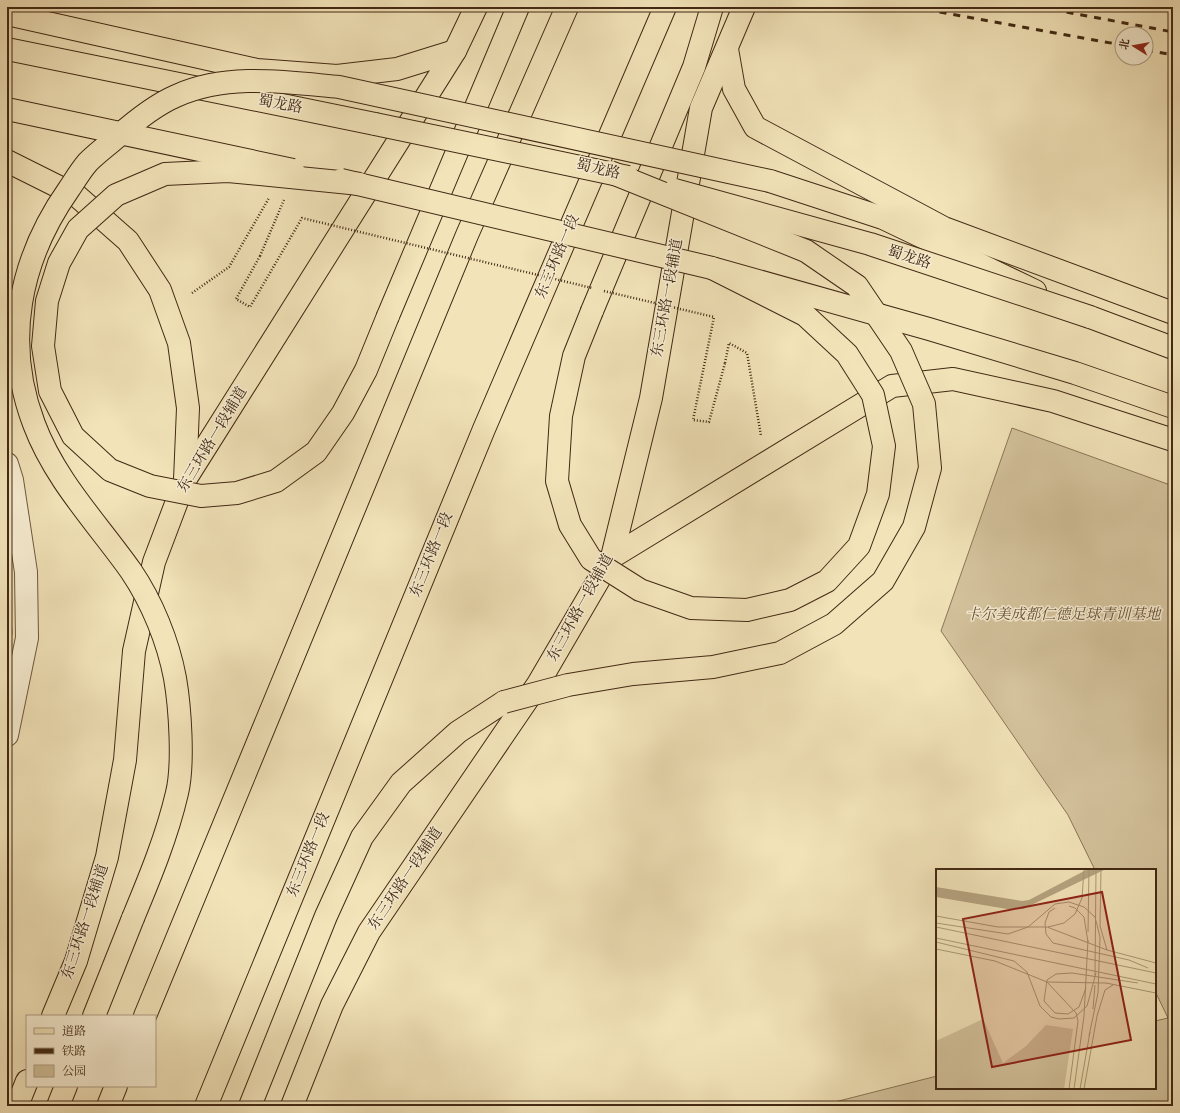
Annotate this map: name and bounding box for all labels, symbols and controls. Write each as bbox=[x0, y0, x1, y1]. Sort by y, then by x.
north arrow bbox=[1114, 26, 1154, 66]
text: 北 bbox=[1116, 37, 1134, 51]
street label: 蜀龙路 bbox=[256, 90, 304, 120]
street label: 蜀龙路 bbox=[574, 155, 622, 185]
street label: 东三环路一段 bbox=[531, 211, 585, 303]
street label: 东三环路一段辅道 bbox=[647, 237, 689, 359]
street label: 蜀龙路 bbox=[884, 241, 934, 275]
street label: 东三环路一段辅道 bbox=[173, 383, 253, 497]
street label: 东三环路一段 bbox=[405, 509, 459, 601]
street label: 东三环路一段辅道 bbox=[543, 550, 619, 666]
park label: 卡尔美成都仁德足球青训基地 bbox=[965, 605, 1162, 626]
street label: 东三环路一段 bbox=[282, 809, 336, 901]
street label: 东三环路一段辅道 bbox=[364, 823, 448, 935]
street label: 东三环路一段辅道 bbox=[57, 862, 115, 982]
inset map bbox=[936, 869, 1156, 1089]
legend bbox=[26, 1015, 156, 1087]
text: 道路 bbox=[62, 1023, 86, 1041]
text: 铁路 bbox=[62, 1043, 86, 1061]
text: 公园 bbox=[62, 1063, 86, 1081]

